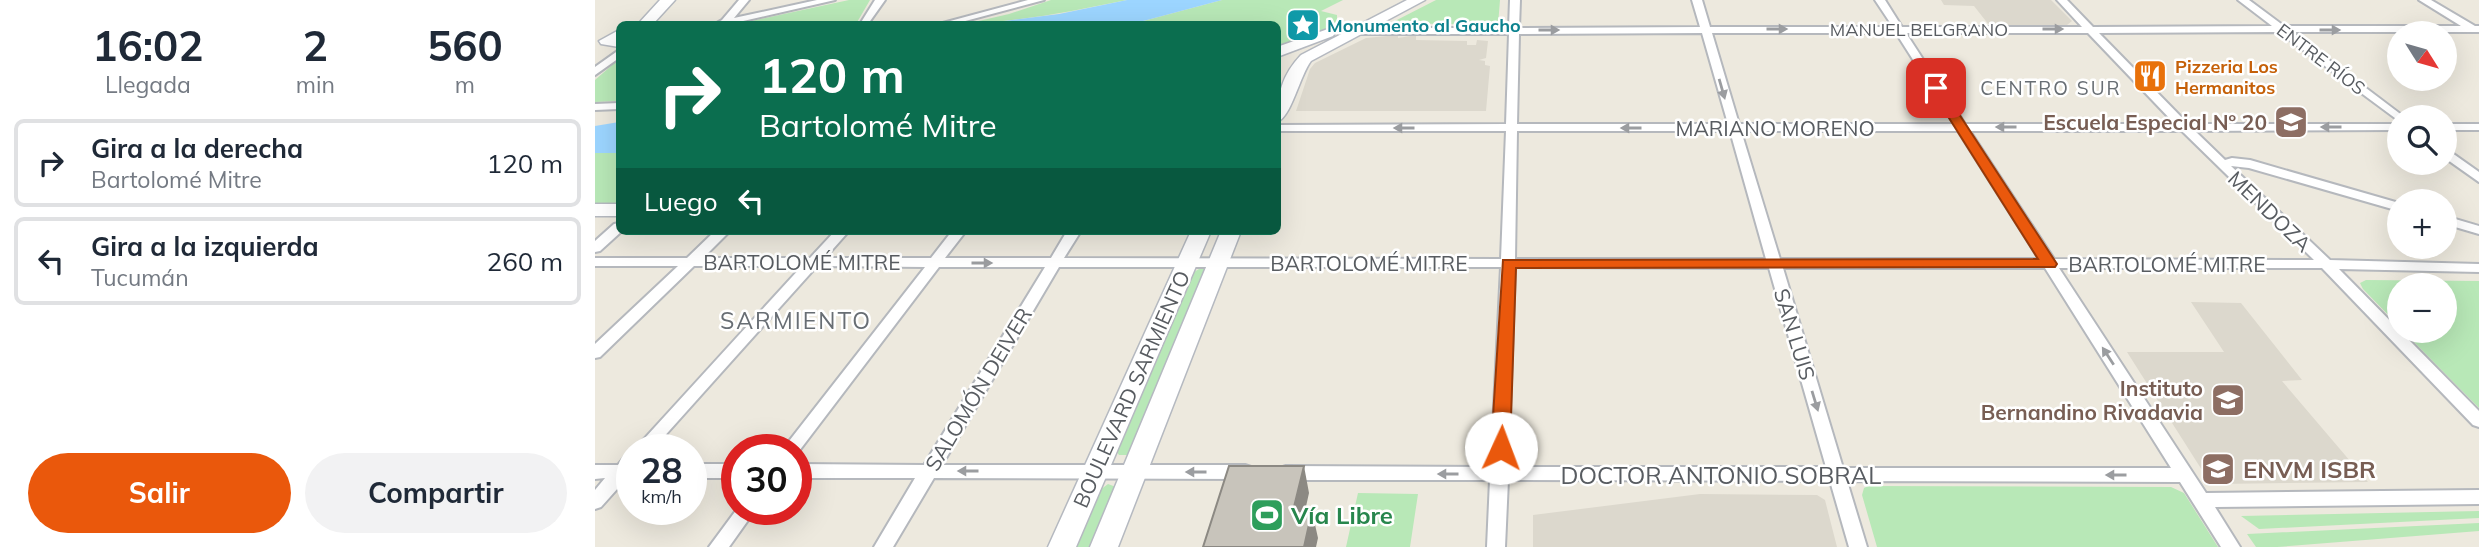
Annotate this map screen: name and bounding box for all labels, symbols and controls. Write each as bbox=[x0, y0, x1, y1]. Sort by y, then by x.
place icon: Monumento al Gaucho bbox=[1284, 6, 1322, 44]
place label: Monumento al Gaucho bbox=[1327, 14, 1521, 37]
street label: MANUEL BELGRANO bbox=[1830, 18, 2008, 41]
street label: ENTRE RÍOS bbox=[2272, 18, 2370, 100]
text: 16:02 bbox=[92, 19, 203, 72]
text: 2 bbox=[303, 19, 328, 72]
text: 560 bbox=[427, 19, 503, 72]
north arrow bbox=[2387, 21, 2457, 91]
map controls bbox=[2387, 21, 2457, 343]
one-way arrow bbox=[2042, 23, 2064, 35]
one-way arrow bbox=[1766, 24, 1788, 35]
one-way arrow bbox=[2319, 24, 2341, 36]
one-way arrow bbox=[1538, 25, 1560, 36]
text: 120 m bbox=[759, 44, 905, 105]
icon: right bbox=[644, 49, 735, 140]
place label: Pizzeria Los Hermanitos bbox=[2175, 55, 2278, 99]
restaurant icon: Pizzeria Los Hermanitos bbox=[2131, 57, 2169, 95]
pin bbox=[1906, 58, 1966, 118]
icon: arrive bbox=[1917, 69, 1955, 107]
text: Llegada bbox=[105, 70, 191, 99]
text: min bbox=[296, 70, 335, 99]
text: m bbox=[455, 70, 475, 99]
district label: CENTRO SUR bbox=[1980, 76, 2122, 100]
one-way arrow bbox=[1718, 79, 1728, 100]
school or university icon: Escuela Especial Nº 20 bbox=[2272, 103, 2310, 141]
text: Bartolomé Mitre bbox=[759, 105, 997, 145]
button: search bbox=[2387, 105, 2457, 175]
place label: Escuela Especial Nº 20 bbox=[2043, 109, 2267, 135]
street label: MARIANO MORENO bbox=[1675, 115, 1875, 141]
one-way arrow bbox=[1994, 121, 2016, 133]
one-way arrow bbox=[2320, 121, 2342, 133]
one-way arrow bbox=[1392, 122, 1414, 134]
one-way arrow bbox=[1620, 122, 1642, 134]
text: Gira a la derecha bbox=[91, 132, 303, 165]
icon: right bbox=[32, 144, 70, 182]
text: 120 m bbox=[487, 147, 563, 180]
text: Bartolomé Mitre bbox=[91, 165, 262, 194]
street label: MENDOZA bbox=[2223, 165, 2317, 257]
icon: left bbox=[732, 182, 770, 220]
text: Luego bbox=[644, 185, 718, 218]
button: + bbox=[2387, 189, 2457, 259]
text: Gira a la izquierda bbox=[91, 230, 319, 263]
icon: left bbox=[32, 242, 70, 280]
text: 260 m bbox=[487, 245, 563, 278]
street label: BARTOLOMÉ MITRE bbox=[703, 249, 901, 275]
street label: BARTOLOMÉ MITRE bbox=[1270, 250, 1468, 276]
street label: BARTOLOMÉ MITRE bbox=[2068, 251, 2266, 277]
one-way arrow bbox=[971, 257, 993, 268]
text: Tucumán bbox=[91, 263, 189, 292]
street label: BOULEVARD SARMIENTO bbox=[1067, 267, 1195, 511]
button: − bbox=[2387, 273, 2457, 343]
street label: SAN LUIS bbox=[1769, 285, 1821, 383]
street label: SALOMÓN DEIVER bbox=[919, 303, 1037, 475]
district label: SARMIENTO bbox=[720, 306, 872, 335]
one-way arrow bbox=[2101, 346, 2114, 366]
place label: Instituto Bernandino Rivadavia bbox=[1981, 375, 2203, 425]
school or university icon: Instituto Bernandino Rivadavia bbox=[2209, 381, 2247, 419]
one-way arrow bbox=[1810, 391, 1820, 412]
position arrow bbox=[1464, 411, 1538, 485]
speed limit sign: 30 bbox=[721, 434, 812, 525]
text: 28 bbox=[640, 448, 683, 492]
school or university icon: ENVM ISBR bbox=[2199, 450, 2237, 488]
button: Salir bbox=[28, 453, 291, 533]
button: Compartir bbox=[305, 453, 567, 533]
place label: ENVM ISBR bbox=[2243, 454, 2376, 484]
street label: DOCTOR ANTONIO SOBRAL bbox=[1561, 460, 1881, 490]
one-way arrow bbox=[957, 465, 979, 476]
one-way arrow bbox=[1184, 466, 1206, 478]
one-way arrow bbox=[1436, 468, 1458, 480]
one-way arrow bbox=[2105, 469, 2127, 481]
text: km/h bbox=[641, 485, 682, 508]
sports icon: Vía Libre bbox=[1248, 496, 1286, 534]
place label: Vía Libre bbox=[1290, 500, 1393, 530]

